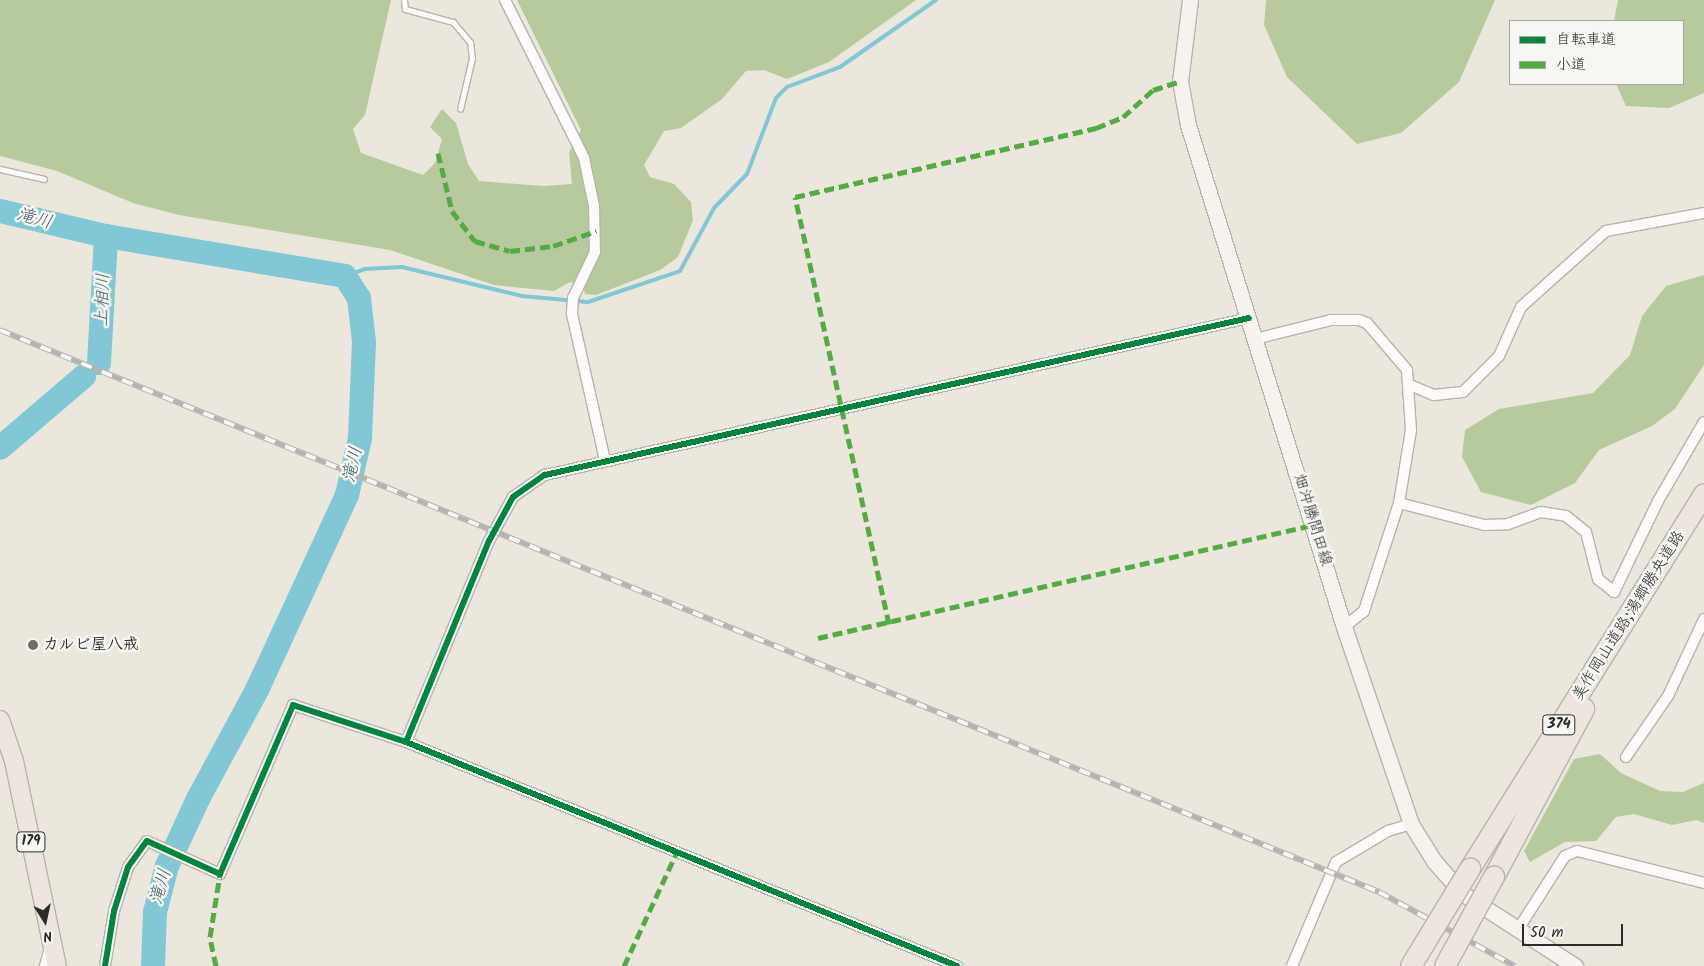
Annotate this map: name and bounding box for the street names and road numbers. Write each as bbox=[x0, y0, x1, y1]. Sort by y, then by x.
street label: 畑沖勝間田線 bbox=[1289, 471, 1335, 569]
street label: 美作岡山道路;湯郷勝央道路 bbox=[1569, 527, 1689, 705]
road number: 374 bbox=[1542, 712, 1576, 738]
road number: 179 bbox=[16, 830, 46, 854]

